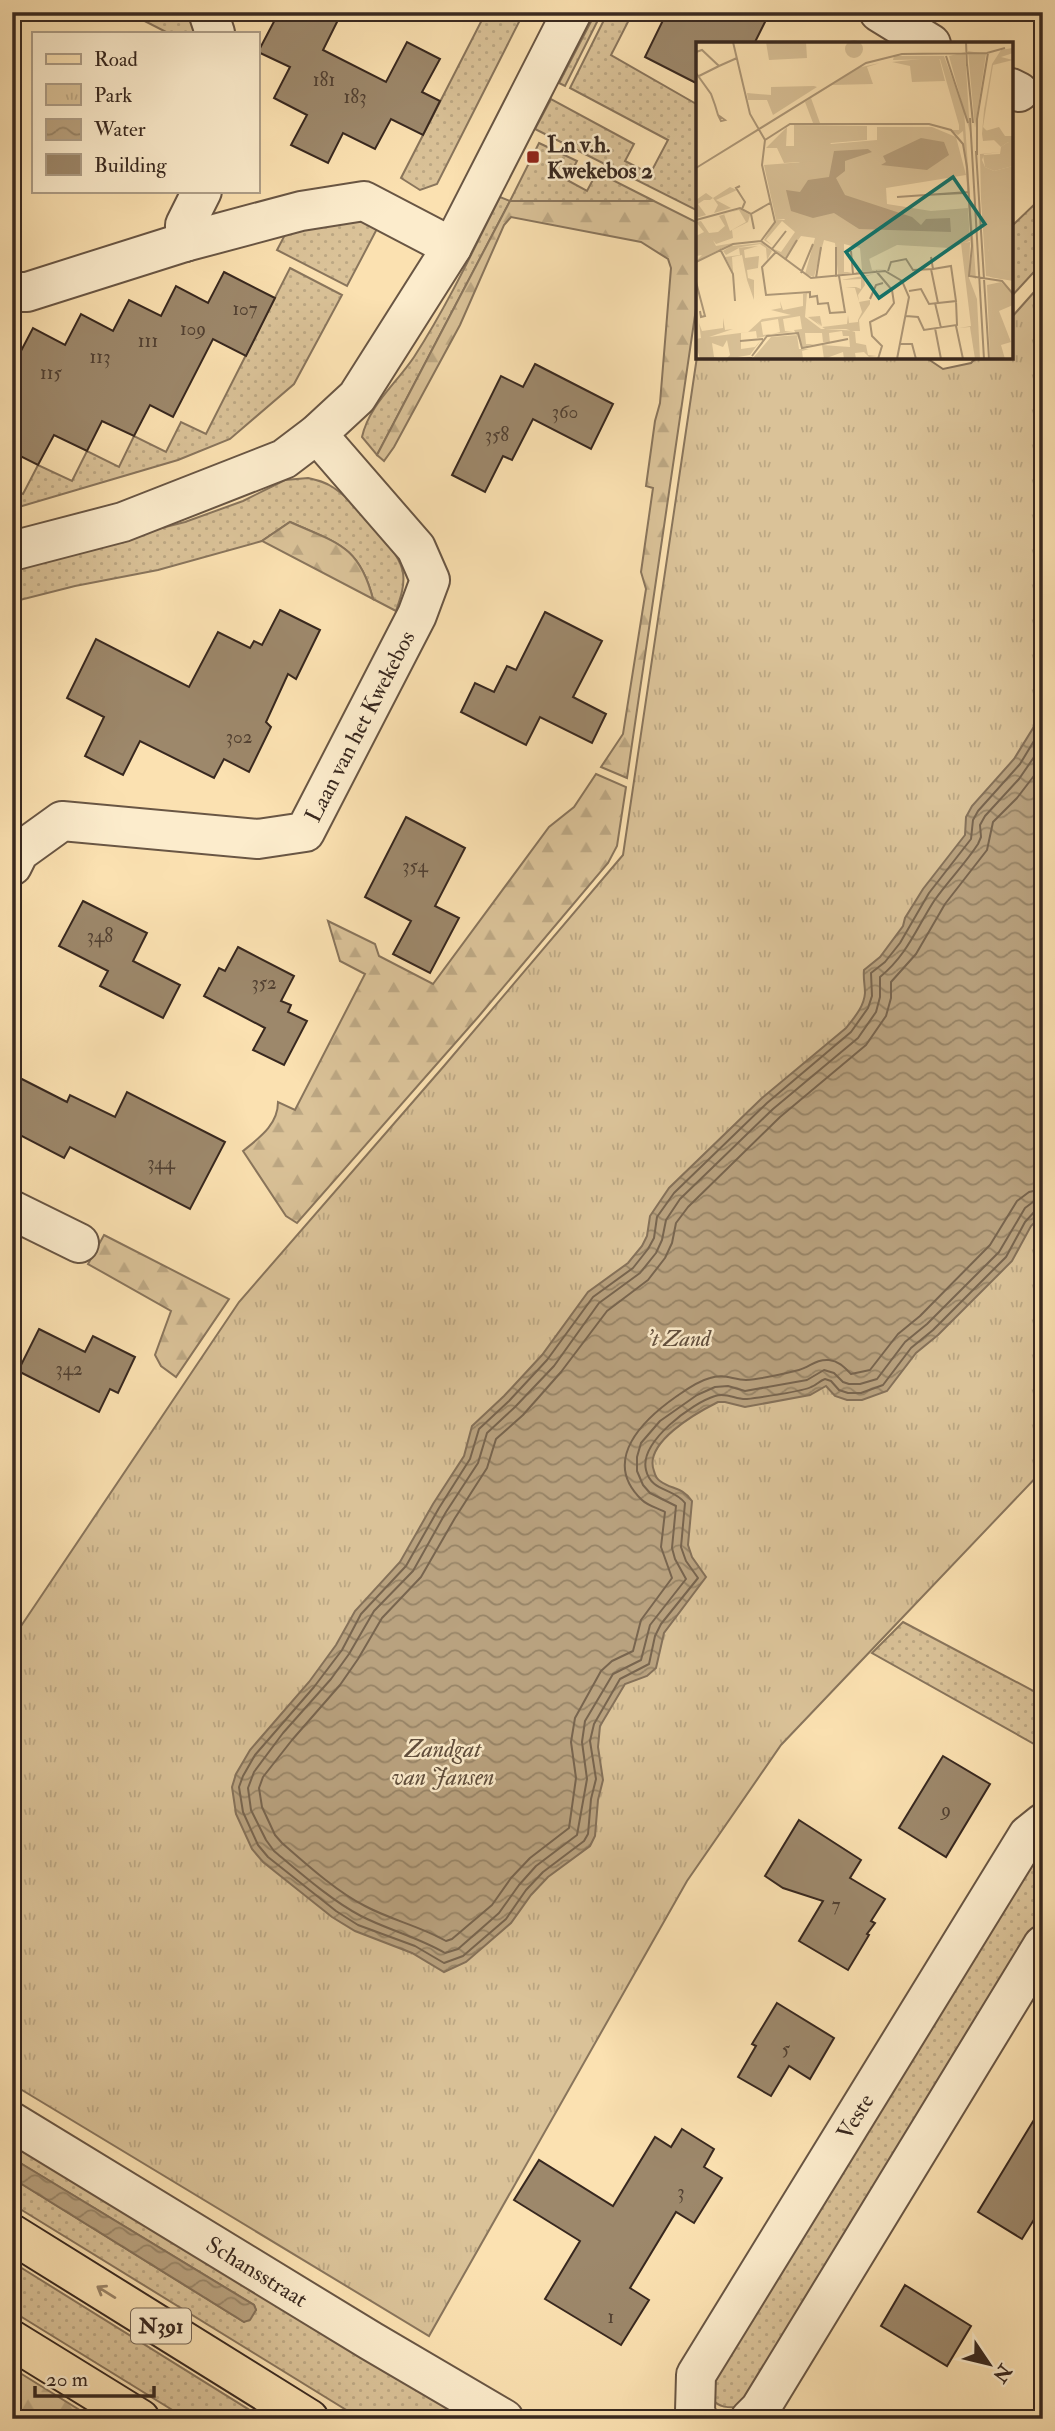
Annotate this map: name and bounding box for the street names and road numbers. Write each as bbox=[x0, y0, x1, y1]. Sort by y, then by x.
street label: Laan van het Kwekebos bbox=[299, 626, 422, 827]
street label: Veste bbox=[830, 2088, 881, 2145]
street label: Schansstraat bbox=[201, 2230, 313, 2314]
road number: N391 bbox=[131, 2308, 191, 2344]

